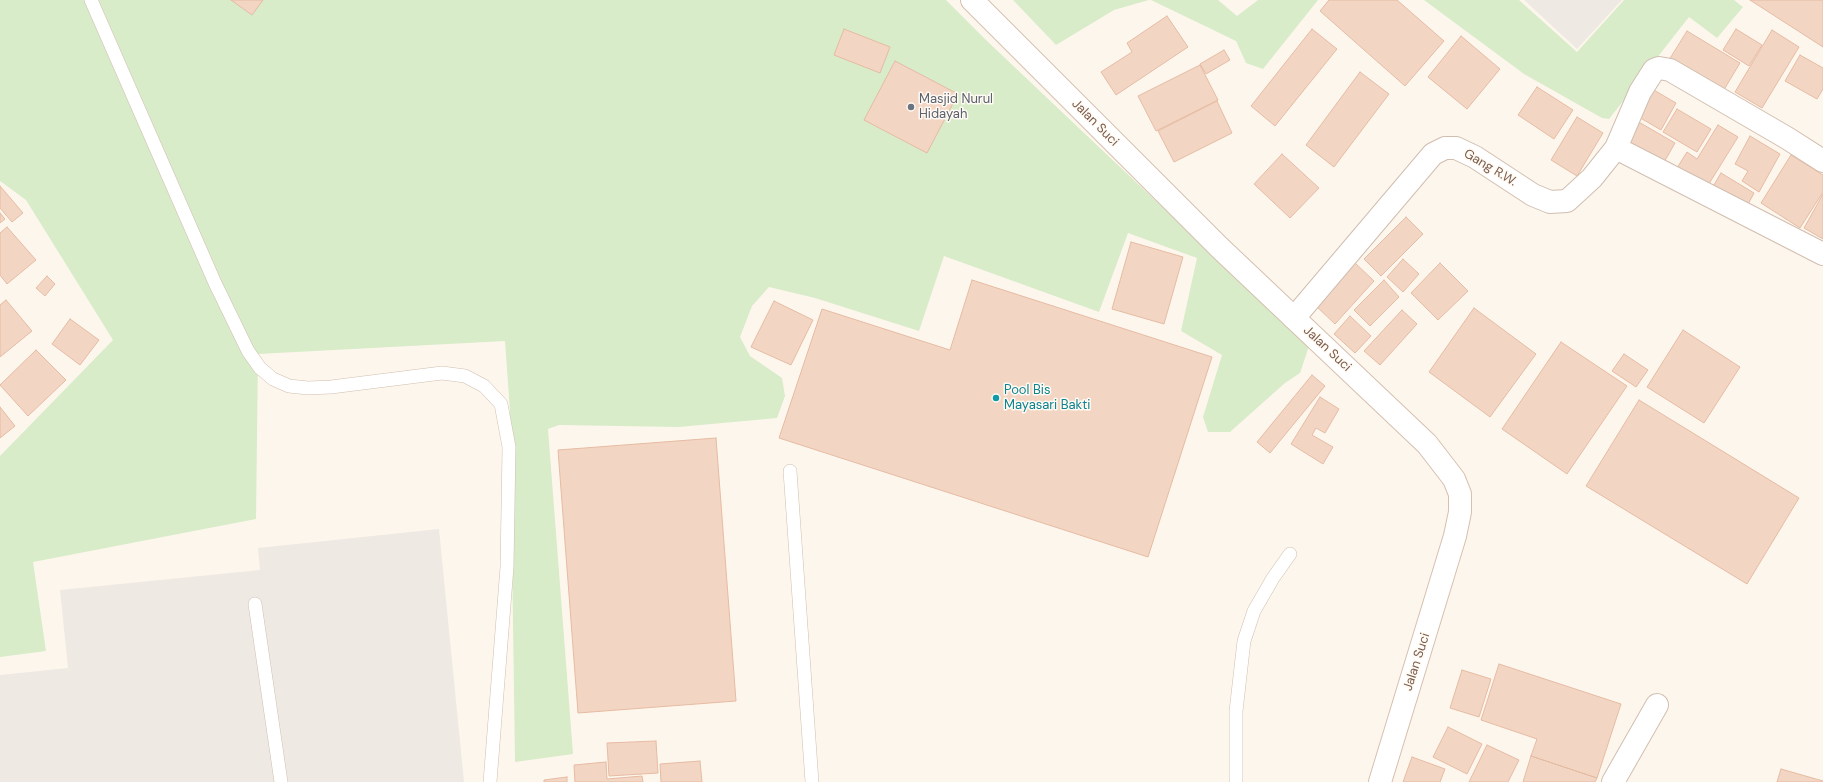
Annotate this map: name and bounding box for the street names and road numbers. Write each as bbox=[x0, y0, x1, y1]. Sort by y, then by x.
street label: Jalan Suci bbox=[1068, 96, 1122, 150]
street label: Gang R.W. bbox=[1461, 146, 1519, 190]
street label: Jalan Suci bbox=[1300, 323, 1354, 375]
street label: Jalan Suci bbox=[1400, 631, 1434, 693]

